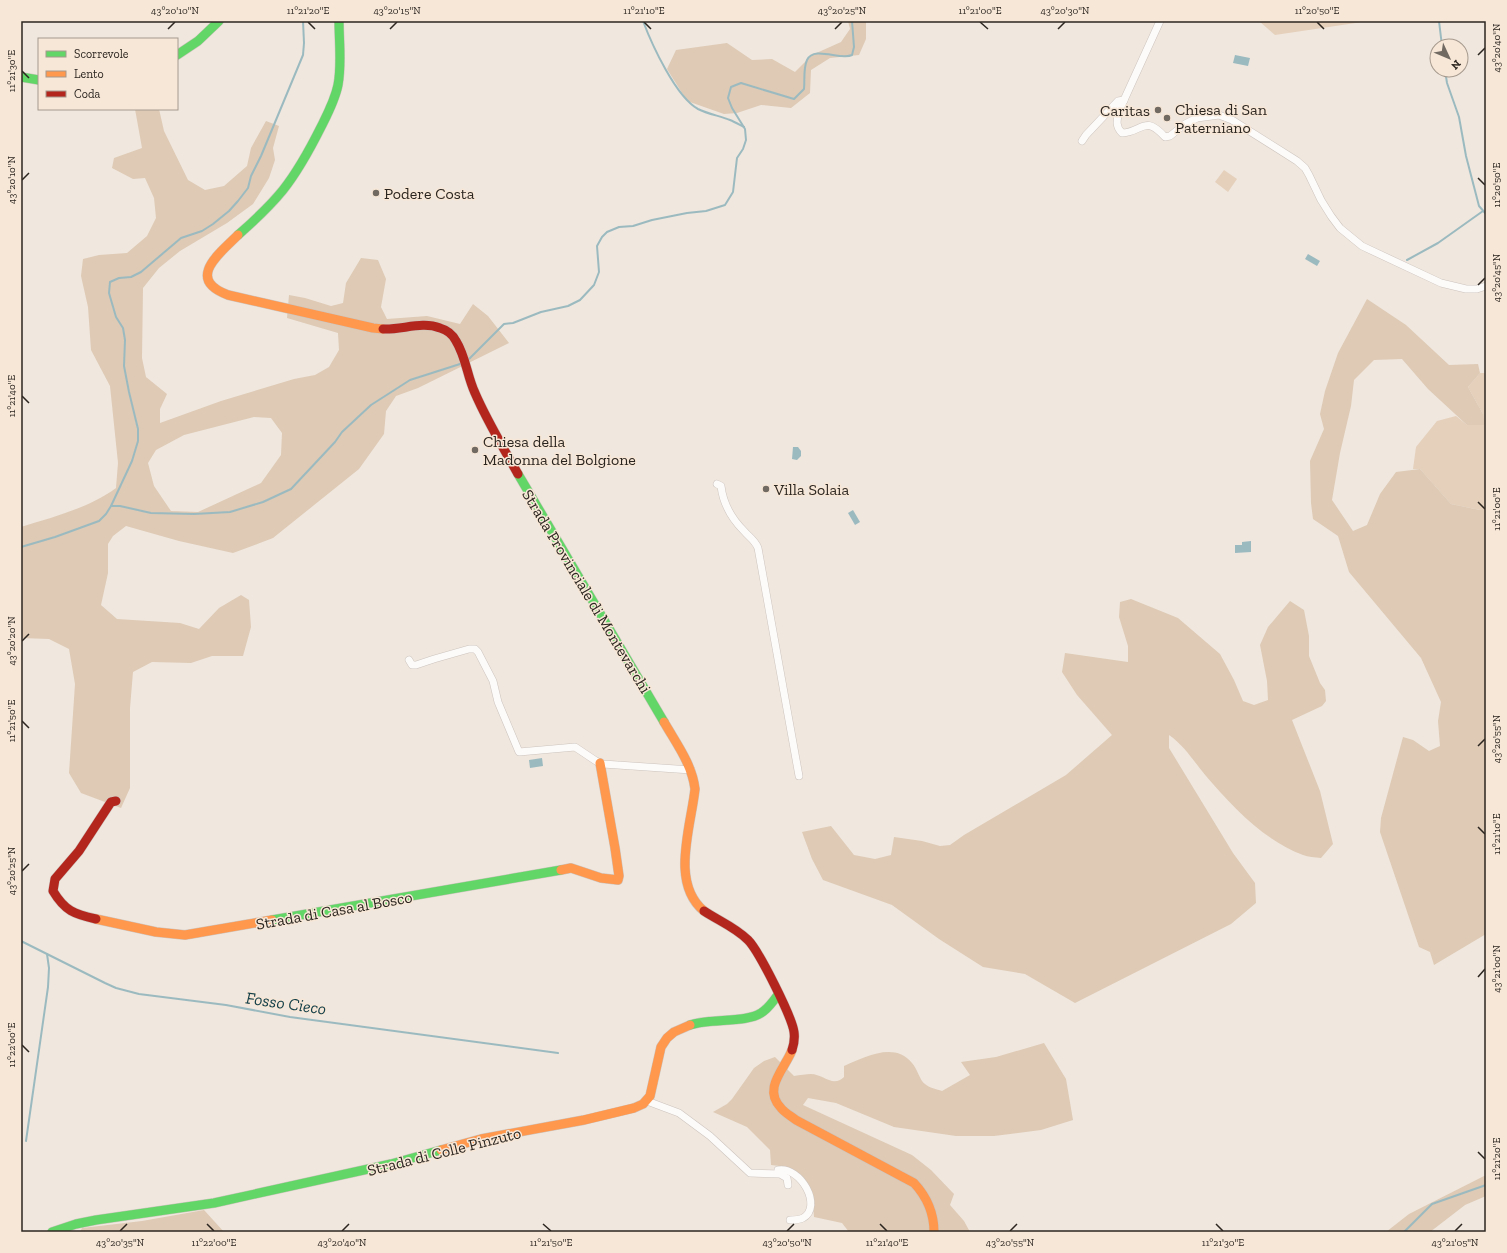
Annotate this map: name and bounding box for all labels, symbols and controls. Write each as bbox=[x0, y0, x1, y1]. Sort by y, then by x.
text: 43°20'10"N bbox=[151, 5, 199, 17]
text: 11°21'20"E bbox=[287, 5, 329, 17]
text: 43°20'15"N bbox=[373, 5, 421, 17]
text: 11°21'10"E bbox=[623, 5, 665, 17]
text: 43°20'25"N bbox=[818, 5, 867, 17]
text: 11°21'00"E bbox=[958, 5, 1002, 17]
text: 43°20'30"N bbox=[1041, 5, 1090, 17]
text: 11°20'50"E bbox=[1295, 5, 1339, 17]
text: 43°20'40"N bbox=[1491, 23, 1503, 72]
legend bbox=[38, 38, 178, 110]
north arrow bbox=[1429, 38, 1469, 78]
text: Scorrevole bbox=[74, 47, 129, 61]
text: 11°21'30"E bbox=[6, 50, 18, 92]
text: N bbox=[1448, 57, 1463, 73]
text: Lento bbox=[74, 67, 104, 81]
text: Coda bbox=[74, 87, 100, 101]
place label: Chiesa di San Paterniano bbox=[1175, 100, 1268, 137]
place label: Caritas bbox=[1100, 101, 1150, 120]
marker: Caritas bbox=[1153, 105, 1163, 115]
marker: Chiesa di San Paterniano bbox=[1162, 113, 1172, 123]
text: 43°20'10"N bbox=[6, 156, 18, 204]
text: 11°20'50"E bbox=[1491, 163, 1503, 207]
place label: Podere Costa bbox=[384, 184, 475, 203]
marker: Podere Costa bbox=[371, 188, 381, 198]
text: 43°20'45"N bbox=[1491, 253, 1503, 302]
text: 11°21'40"E bbox=[6, 375, 18, 417]
place label: Chiesa della Madonna del Bolgione bbox=[483, 432, 636, 469]
marker: Chiesa della Madonna del Bolgione bbox=[470, 445, 480, 455]
place label: Villa Solaia bbox=[773, 480, 850, 499]
marker: Villa Solaia bbox=[761, 484, 771, 494]
street label: Strada Provinciale di Montevarchi bbox=[518, 486, 655, 697]
text: 11°21'00"E bbox=[1491, 487, 1503, 531]
text: 43°20'20"N bbox=[6, 616, 18, 666]
text: 11°21'50"E bbox=[6, 700, 18, 742]
text: 43°20'55"N bbox=[1491, 714, 1503, 763]
text: 11°21'10"E bbox=[1491, 813, 1503, 855]
text: 43°20'25"N bbox=[6, 846, 18, 895]
street label: Strada di Casa al Bosco bbox=[254, 887, 414, 934]
text: 43°21'00"N bbox=[1491, 945, 1503, 993]
water label: Fosso Cieco bbox=[244, 987, 328, 1019]
text: 11°22'00"E bbox=[6, 1023, 18, 1067]
street label: Strada di Colle Pinzuto bbox=[365, 1123, 523, 1180]
text: 11°21'20"E bbox=[1491, 1138, 1503, 1180]
text: 43°20'35"N bbox=[96, 1237, 145, 1249]
text: 11°22'00"E bbox=[192, 1237, 236, 1249]
text: 43°20'40"N bbox=[318, 1237, 367, 1249]
text: 11°21'50"E bbox=[530, 1237, 572, 1249]
text: 43°20'50"N bbox=[762, 1237, 812, 1249]
text: 11°21'40"E bbox=[866, 1237, 908, 1249]
text: 43°20'55"N bbox=[986, 1237, 1035, 1249]
text: 11°21'30"E bbox=[1202, 1237, 1244, 1249]
text: 43°21'05"N bbox=[1432, 1237, 1479, 1249]

